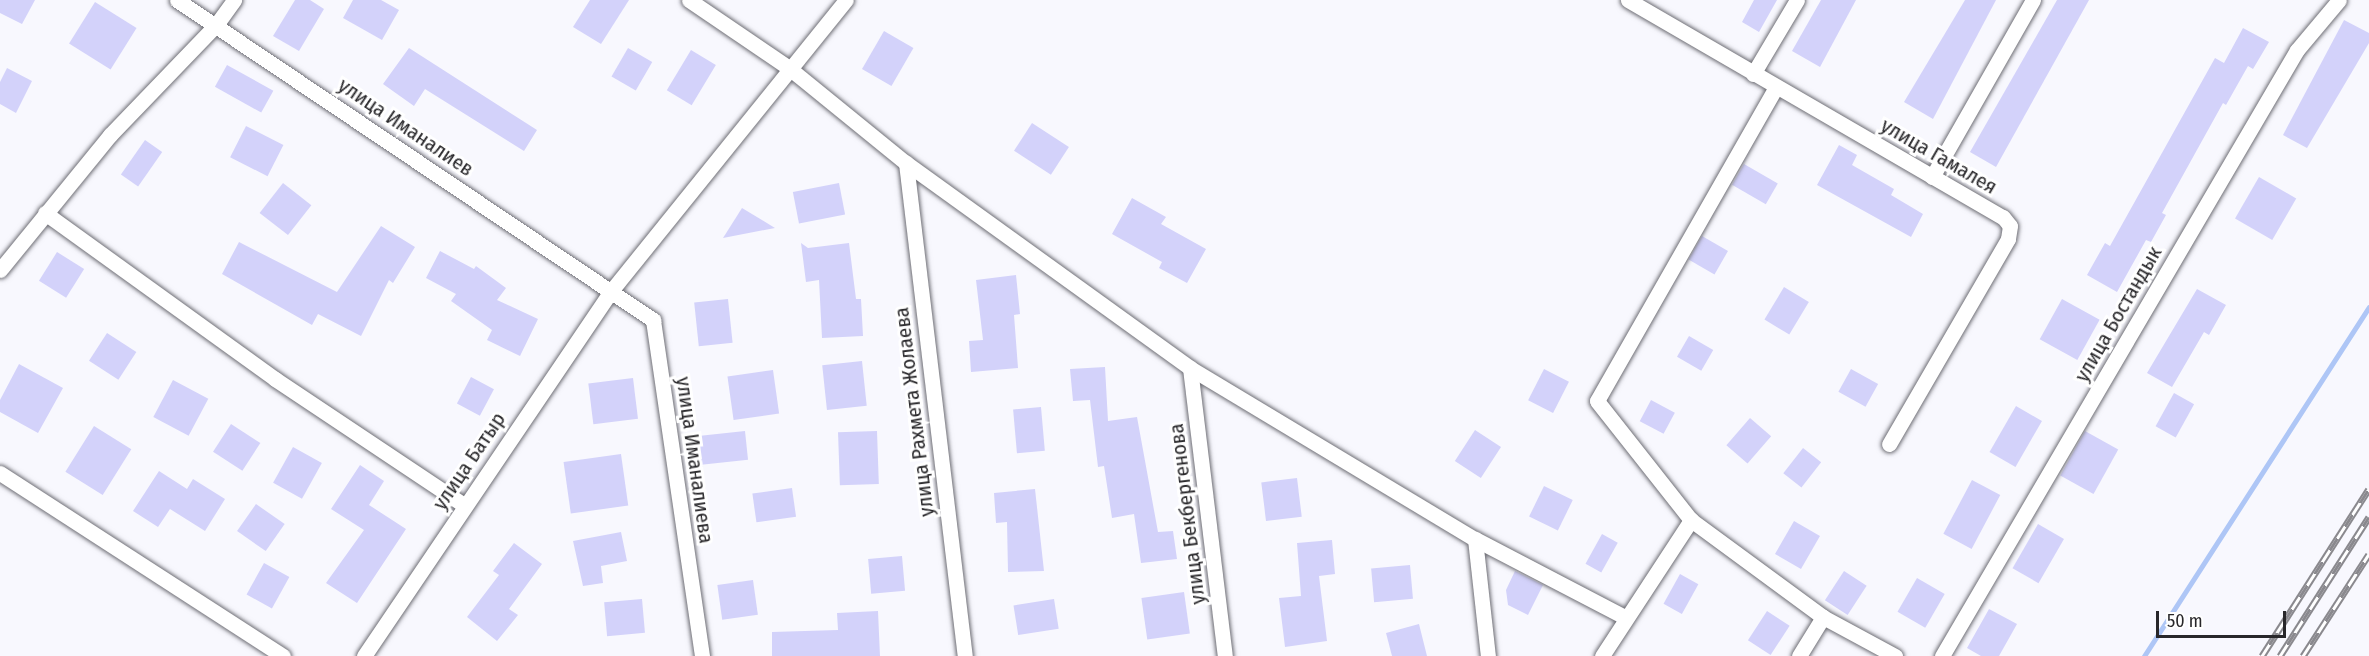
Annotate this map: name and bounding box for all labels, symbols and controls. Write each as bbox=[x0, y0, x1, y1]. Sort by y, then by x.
street label: улица Иманалиев bbox=[334, 72, 478, 182]
street label: улица Гамалея bbox=[1876, 113, 2002, 199]
street label: улица Бостандык bbox=[2069, 242, 2167, 386]
street label: улица Рахмета Жолаева bbox=[889, 306, 939, 518]
street label: улица Иманалиева bbox=[671, 375, 719, 545]
street label: улица Батыр bbox=[427, 407, 511, 515]
street label: улица Бекбергенова bbox=[1163, 422, 1211, 606]
scale bar bbox=[2159, 599, 2290, 637]
text: 50 m bbox=[2167, 610, 2203, 632]

